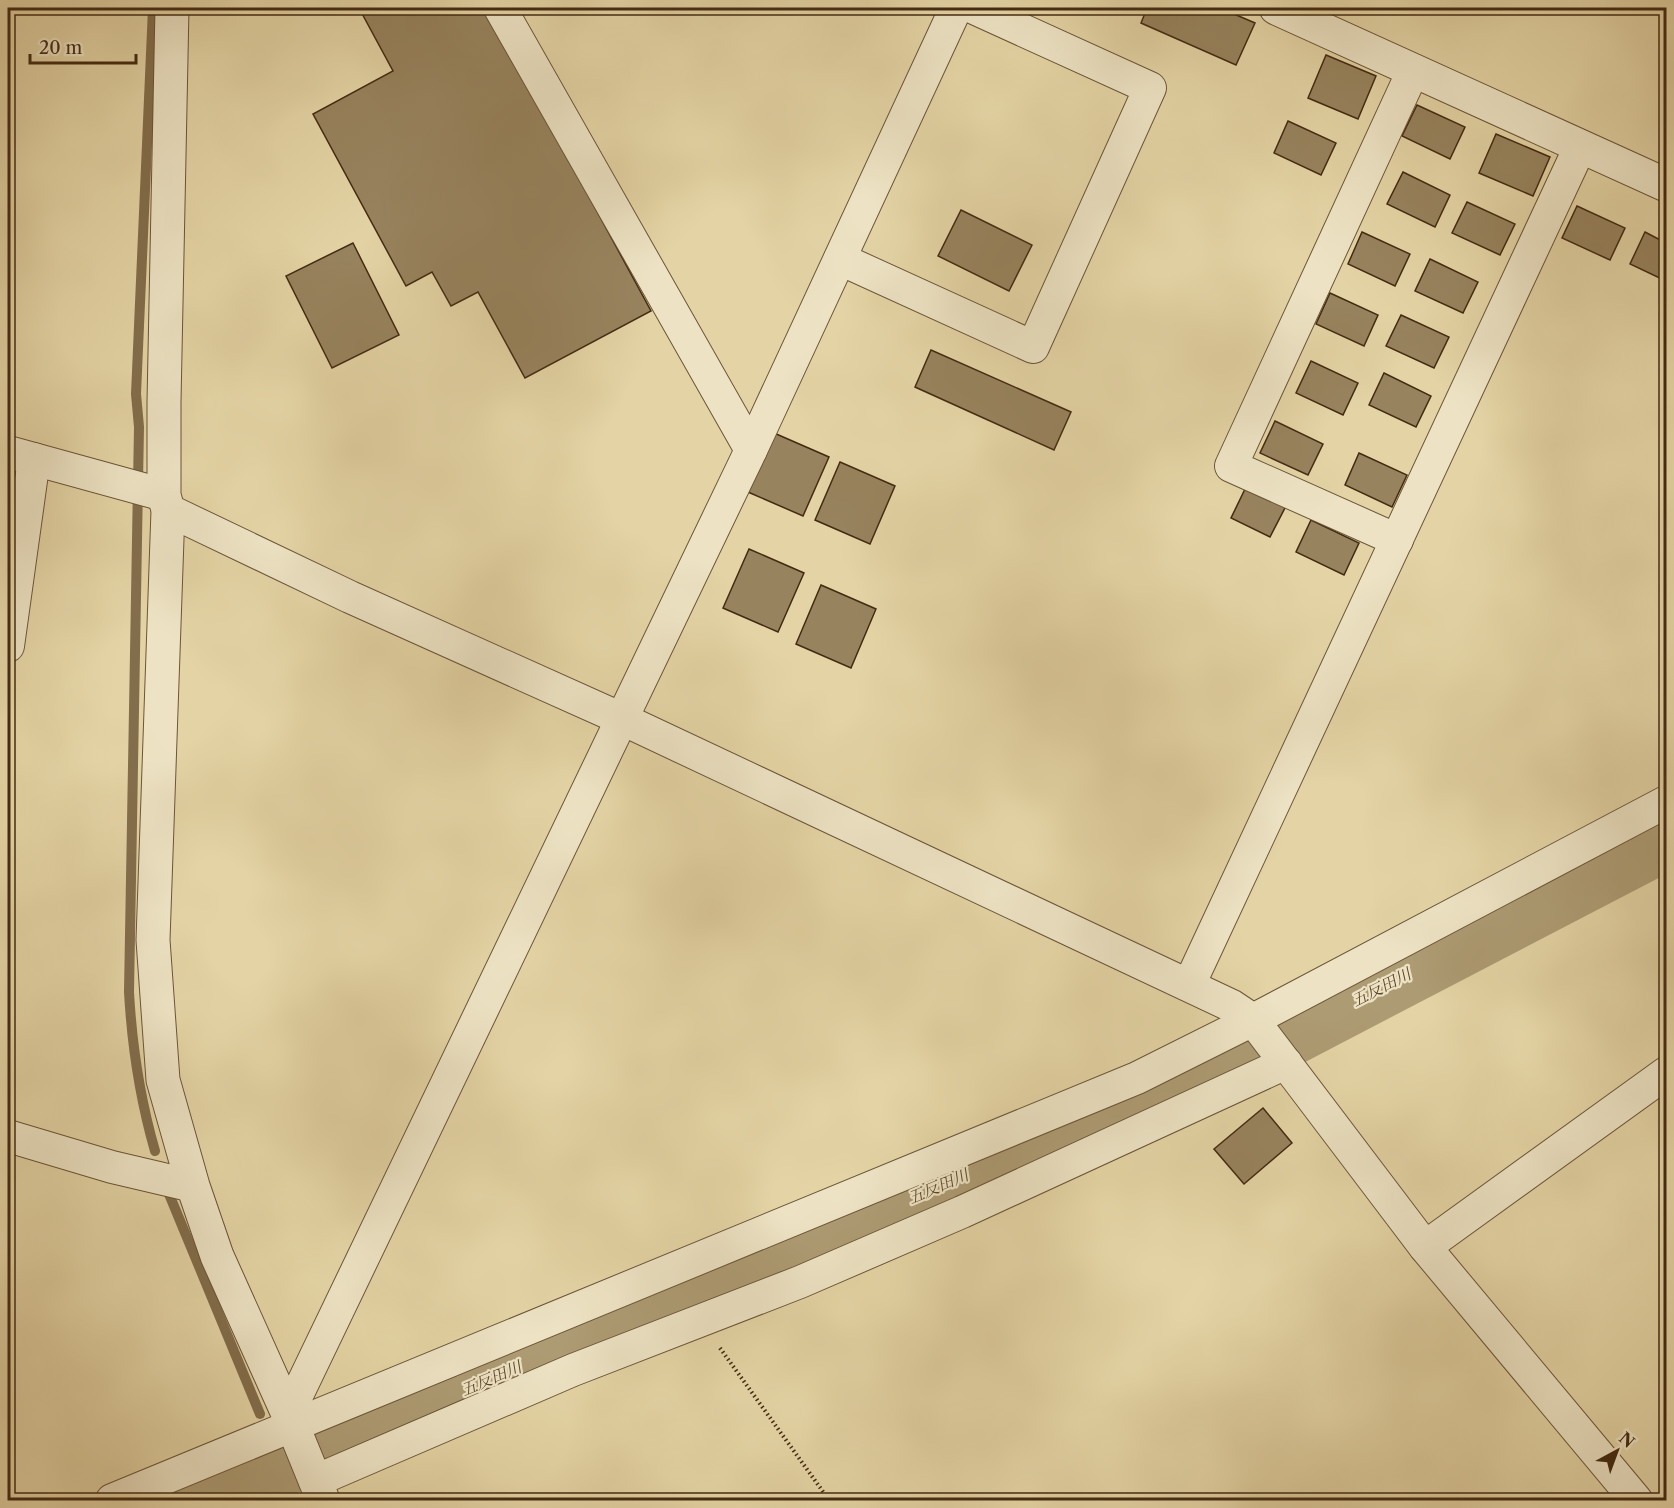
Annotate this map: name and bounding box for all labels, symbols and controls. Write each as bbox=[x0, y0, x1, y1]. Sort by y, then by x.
scale bar bbox=[30, 27, 136, 65]
text: 20 m bbox=[39, 37, 83, 59]
water label: 五反田川 bbox=[1348, 963, 1416, 1010]
water label: 五反田川 bbox=[905, 1164, 973, 1208]
water label: 五反田川 bbox=[458, 1356, 526, 1400]
north arrow bbox=[1587, 1421, 1647, 1481]
text: N bbox=[1615, 1428, 1639, 1452]

